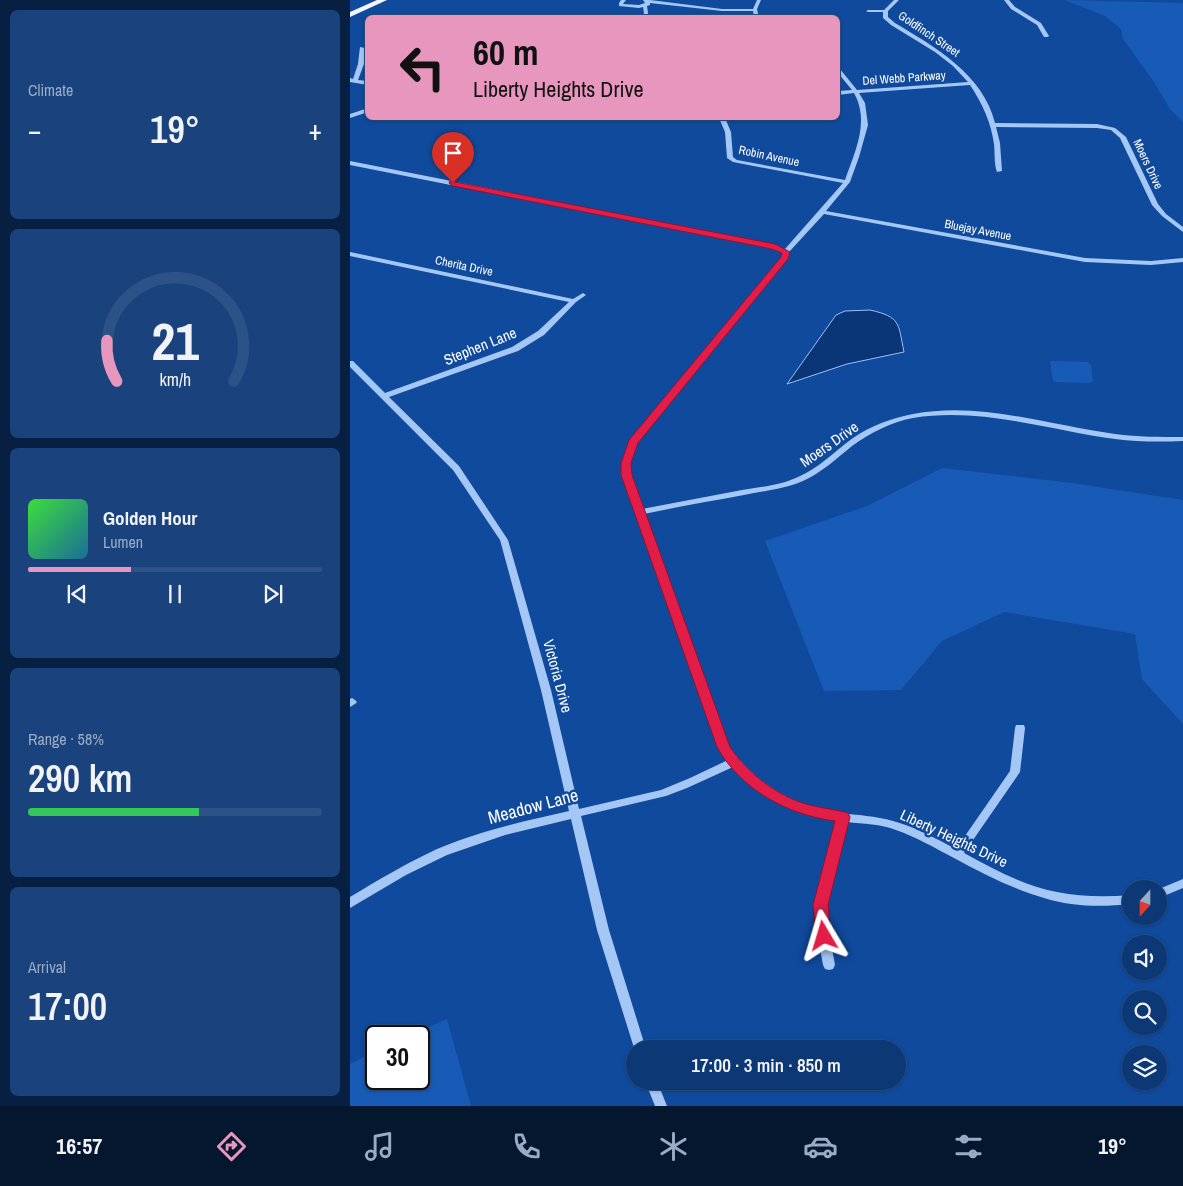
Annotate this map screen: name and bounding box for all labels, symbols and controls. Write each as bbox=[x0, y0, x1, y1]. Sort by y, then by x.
street label: Goldfinch Street bbox=[895, 7, 963, 61]
text: 60 m bbox=[473, 29, 538, 76]
icon: left bbox=[390, 35, 455, 100]
street label: Del Webb Parkway bbox=[862, 67, 946, 89]
text: Liberty Heights Drive bbox=[473, 74, 643, 104]
text: Climate bbox=[28, 79, 73, 101]
text: 19° bbox=[150, 104, 200, 155]
text: − bbox=[28, 111, 41, 149]
text: + bbox=[309, 111, 322, 149]
pin bbox=[432, 132, 474, 183]
street label: Moers Drive bbox=[1129, 136, 1167, 192]
icon: arrive bbox=[439, 139, 467, 167]
street label: Robin Avenue bbox=[737, 142, 801, 170]
street label: Bluejay Avenue bbox=[943, 216, 1013, 244]
street label: Cherita Drive bbox=[434, 252, 494, 280]
text: 21 bbox=[151, 306, 199, 376]
street label: Stephen Lane bbox=[441, 322, 520, 370]
text: km/h bbox=[159, 368, 191, 392]
street label: Moers Drive bbox=[796, 416, 863, 472]
text: Golden Hour bbox=[103, 505, 197, 531]
text: Lumen bbox=[103, 531, 143, 553]
icon: previous bbox=[63, 580, 91, 608]
icon: pause bbox=[161, 580, 189, 608]
icon: next bbox=[259, 580, 287, 608]
street label: Victoria Drive bbox=[538, 637, 578, 715]
text: Range · 58% bbox=[28, 728, 104, 750]
text: 290 km bbox=[28, 753, 132, 804]
street label: Meadow Lane bbox=[485, 782, 581, 830]
street label: Liberty Heights Drive bbox=[897, 804, 1011, 872]
north arrow bbox=[1122, 880, 1168, 925]
map controls bbox=[1122, 880, 1167, 1090]
position arrow bbox=[797, 909, 849, 961]
button: sound bbox=[1122, 935, 1167, 980]
text: Arrival bbox=[28, 956, 66, 978]
text: 17:00 bbox=[28, 981, 107, 1032]
button: search bbox=[1122, 990, 1167, 1035]
speed limit sign: 30 bbox=[365, 1025, 430, 1090]
button: layers bbox=[1122, 1045, 1167, 1090]
text: 17:00 · 3 min · 850 m bbox=[691, 1052, 841, 1078]
icon: directions bbox=[214, 1129, 249, 1164]
icon: music bbox=[362, 1129, 397, 1164]
icon: phone bbox=[509, 1129, 544, 1164]
icon: climate bbox=[656, 1129, 691, 1164]
icon: car bbox=[803, 1129, 838, 1164]
icon: filters bbox=[951, 1129, 986, 1164]
text: 16:57 bbox=[56, 1131, 102, 1161]
text: 19° bbox=[1098, 1131, 1127, 1161]

